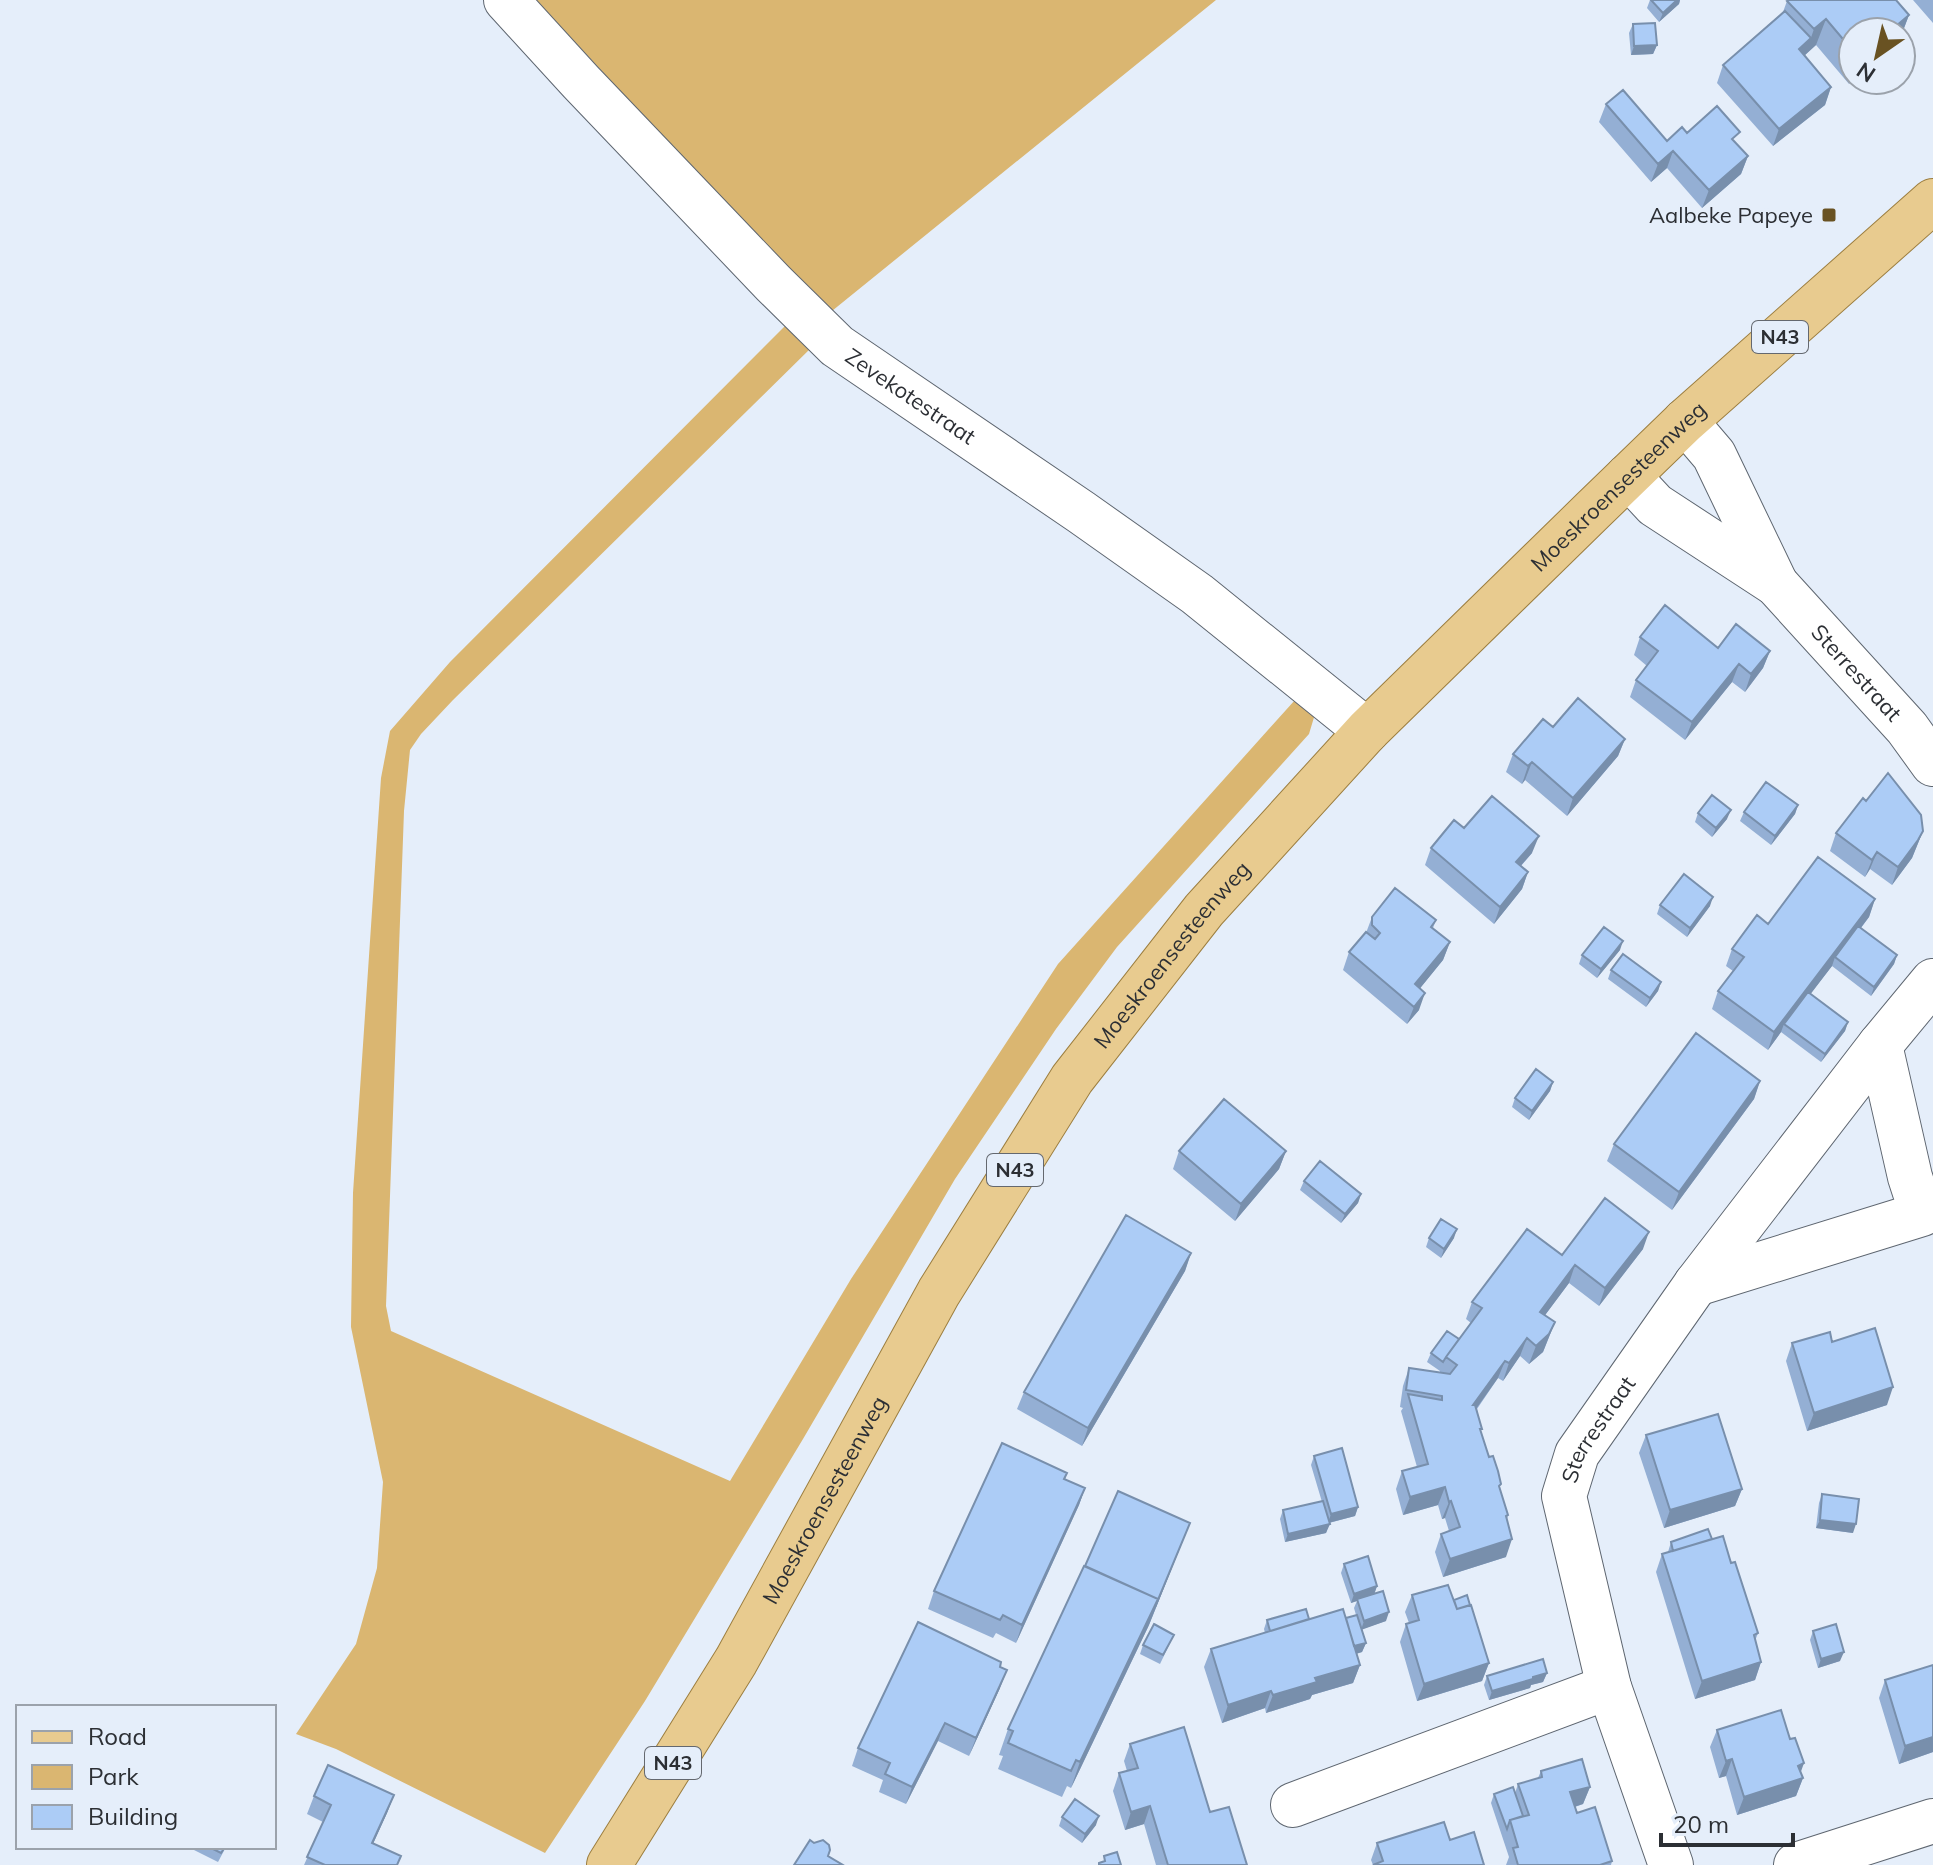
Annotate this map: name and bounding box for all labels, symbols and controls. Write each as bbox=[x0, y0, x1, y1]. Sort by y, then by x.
north arrow bbox=[1837, 16, 1917, 96]
text: N bbox=[1851, 56, 1881, 89]
place label: Aalbeke Papeye bbox=[1649, 201, 1813, 229]
marker: Aalbeke Papeye bbox=[1820, 206, 1838, 224]
road number: N43 bbox=[1752, 321, 1808, 353]
street label: Zevekotestraat bbox=[840, 342, 982, 451]
street label: Moeskroensesteenweg bbox=[1525, 395, 1712, 577]
street label: Sterrestraat bbox=[1805, 618, 1908, 727]
street label: Moeskroensesteenweg bbox=[1087, 855, 1256, 1054]
road number: N43 bbox=[987, 1154, 1043, 1186]
street label: Sterrestraat bbox=[1555, 1370, 1641, 1486]
street label: Moeskroensesteenweg bbox=[756, 1391, 893, 1609]
legend bbox=[16, 1705, 276, 1849]
text: Road bbox=[88, 1721, 147, 1751]
road number: N43 bbox=[645, 1747, 701, 1779]
text: Park bbox=[88, 1761, 139, 1791]
scale bar bbox=[1661, 1797, 1793, 1847]
text: Building bbox=[88, 1801, 178, 1831]
text: 20 m bbox=[1673, 1809, 1729, 1839]

